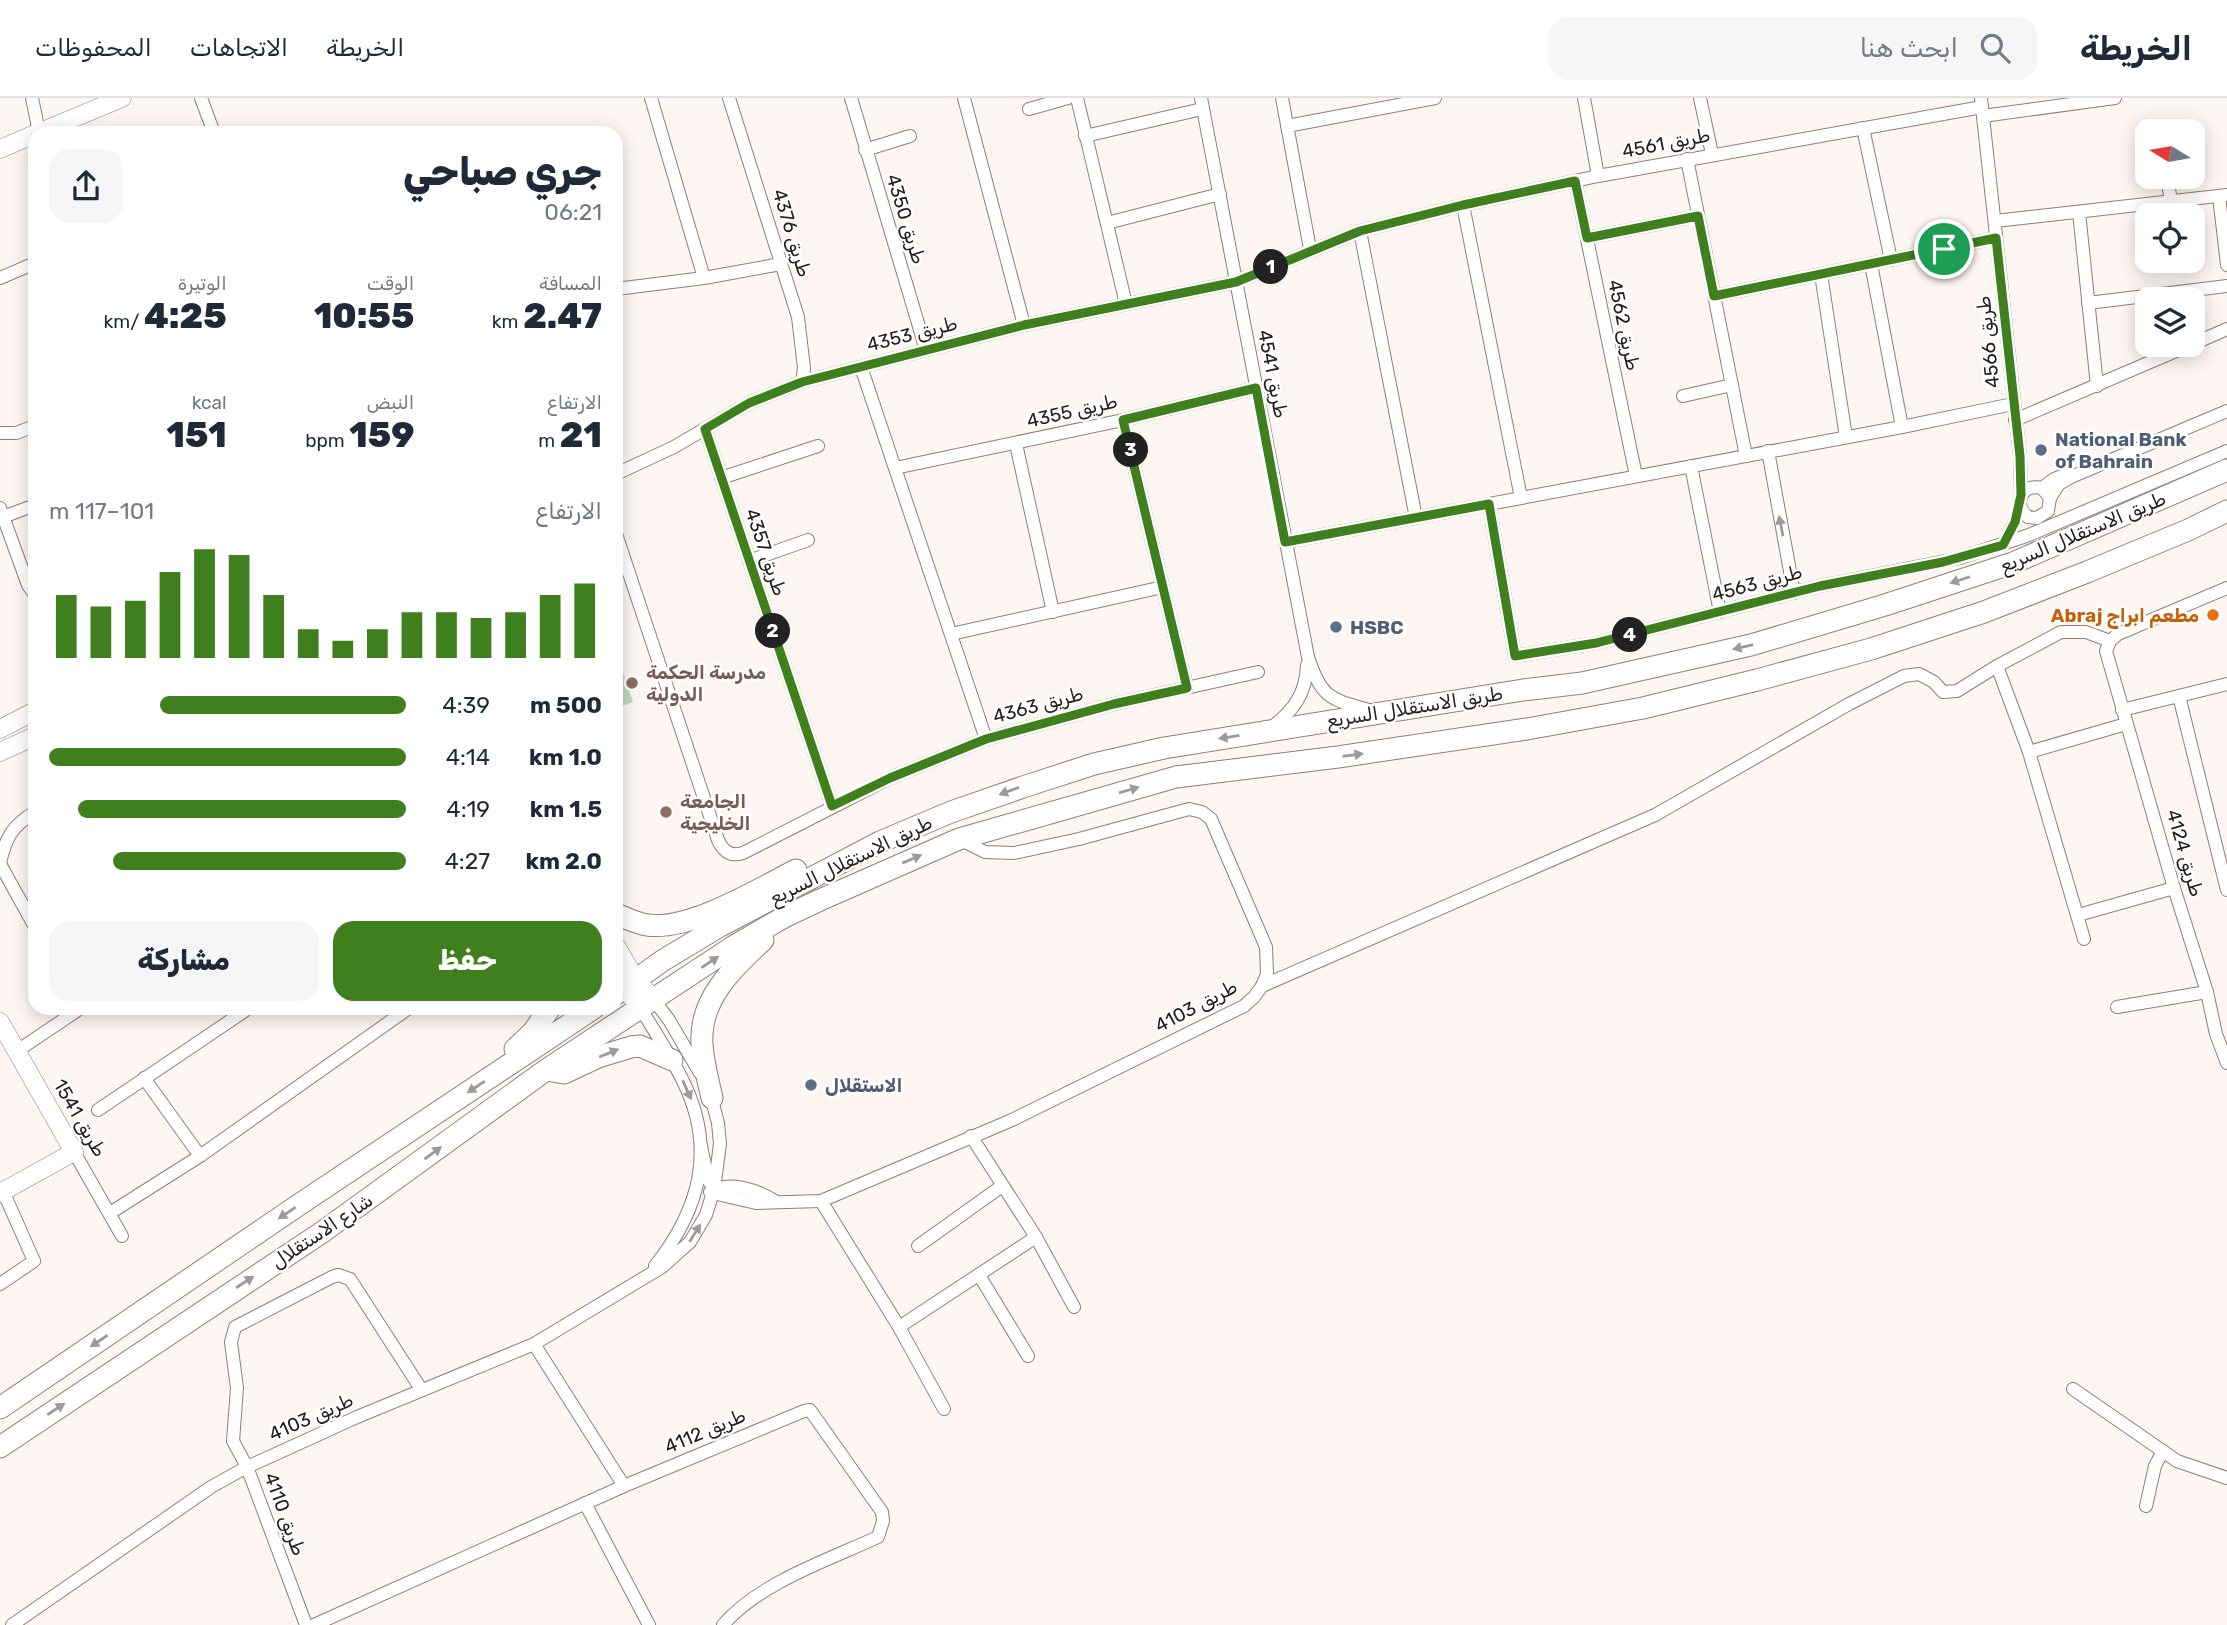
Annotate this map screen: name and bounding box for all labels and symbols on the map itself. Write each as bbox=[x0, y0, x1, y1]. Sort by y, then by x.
north arrow bbox=[2135, 119, 2205, 189]
street label: طريق 4561 bbox=[1620, 123, 1712, 163]
street label: طريق 4350 bbox=[881, 171, 931, 267]
street label: طريق 4376 bbox=[768, 186, 816, 280]
pin bbox=[1914, 219, 1974, 279]
pin: 1 bbox=[1254, 250, 1288, 284]
street label: طريق 4562 bbox=[1603, 278, 1645, 372]
street label: طريق 4566 bbox=[1972, 295, 2004, 389]
street label: طريق 4353 bbox=[864, 312, 960, 356]
street label: طريق 4541 bbox=[1253, 328, 1293, 420]
street label: طريق 4355 bbox=[1024, 389, 1120, 433]
place label: National Bank of Bahrain bbox=[2055, 428, 2187, 473]
pin: 3 bbox=[1114, 432, 1148, 468]
marker: National Bank of Bahrain bbox=[2033, 442, 2049, 458]
street label: طريق الاستقلال السريع bbox=[1997, 487, 2170, 579]
street label: طريق 4357 bbox=[740, 505, 792, 599]
one-way arrow bbox=[1776, 515, 1787, 537]
street label: طريق 4563 bbox=[1709, 560, 1805, 606]
one-way arrow bbox=[1950, 575, 1971, 586]
place label: Abraj مطعم ابراج bbox=[2051, 604, 2199, 629]
marker: Abraj مطعم ابراج bbox=[2205, 607, 2221, 623]
pin: 2 bbox=[756, 614, 790, 648]
place label: HSBC bbox=[1350, 616, 1403, 639]
pin: 4 bbox=[1612, 618, 1648, 652]
marker: HSBC bbox=[1328, 619, 1344, 635]
one-way arrow bbox=[1732, 642, 1754, 653]
place label: مدرسة الحكمة الدولية bbox=[646, 661, 766, 706]
marker: مدرسة الحكمة الدولية bbox=[624, 675, 640, 691]
street label: طريق 4363 bbox=[990, 682, 1086, 728]
street label: طريق الاستقلال السريع bbox=[1325, 682, 1505, 734]
one-way arrow bbox=[1218, 732, 1240, 743]
one-way arrow bbox=[1343, 749, 1365, 760]
one-way arrow bbox=[1118, 784, 1140, 795]
one-way arrow bbox=[998, 786, 1019, 797]
place label: الجامعة الخليجية bbox=[680, 790, 751, 835]
marker: الجامعة الخليجية bbox=[658, 804, 674, 820]
street label: طريق 4124 bbox=[2162, 807, 2208, 899]
street label: طريق الاستقلال السريع bbox=[766, 811, 937, 911]
one-way arrow bbox=[902, 853, 923, 864]
one-way arrow bbox=[701, 955, 719, 969]
street label: طريق 4103 bbox=[1151, 975, 1241, 1037]
one-way arrow bbox=[598, 1048, 619, 1059]
place label: الاستقلال bbox=[825, 1074, 902, 1097]
street label: طريق 1541 bbox=[49, 1075, 111, 1161]
marker: الاستقلال bbox=[803, 1077, 819, 1093]
one-way arrow bbox=[682, 1079, 693, 1100]
one-way arrow bbox=[467, 1080, 485, 1094]
one-way arrow bbox=[424, 1147, 442, 1161]
street label: شارع الاستقلال bbox=[267, 1189, 378, 1275]
one-way arrow bbox=[278, 1206, 296, 1220]
one-way arrow bbox=[689, 1223, 702, 1242]
one-way arrow bbox=[236, 1276, 255, 1289]
one-way arrow bbox=[89, 1334, 108, 1347]
street label: طريق 4103 bbox=[265, 1388, 357, 1446]
one-way arrow bbox=[47, 1402, 65, 1416]
street label: طريق 4112 bbox=[661, 1404, 749, 1458]
street label: طريق 4110 bbox=[259, 1469, 311, 1559]

